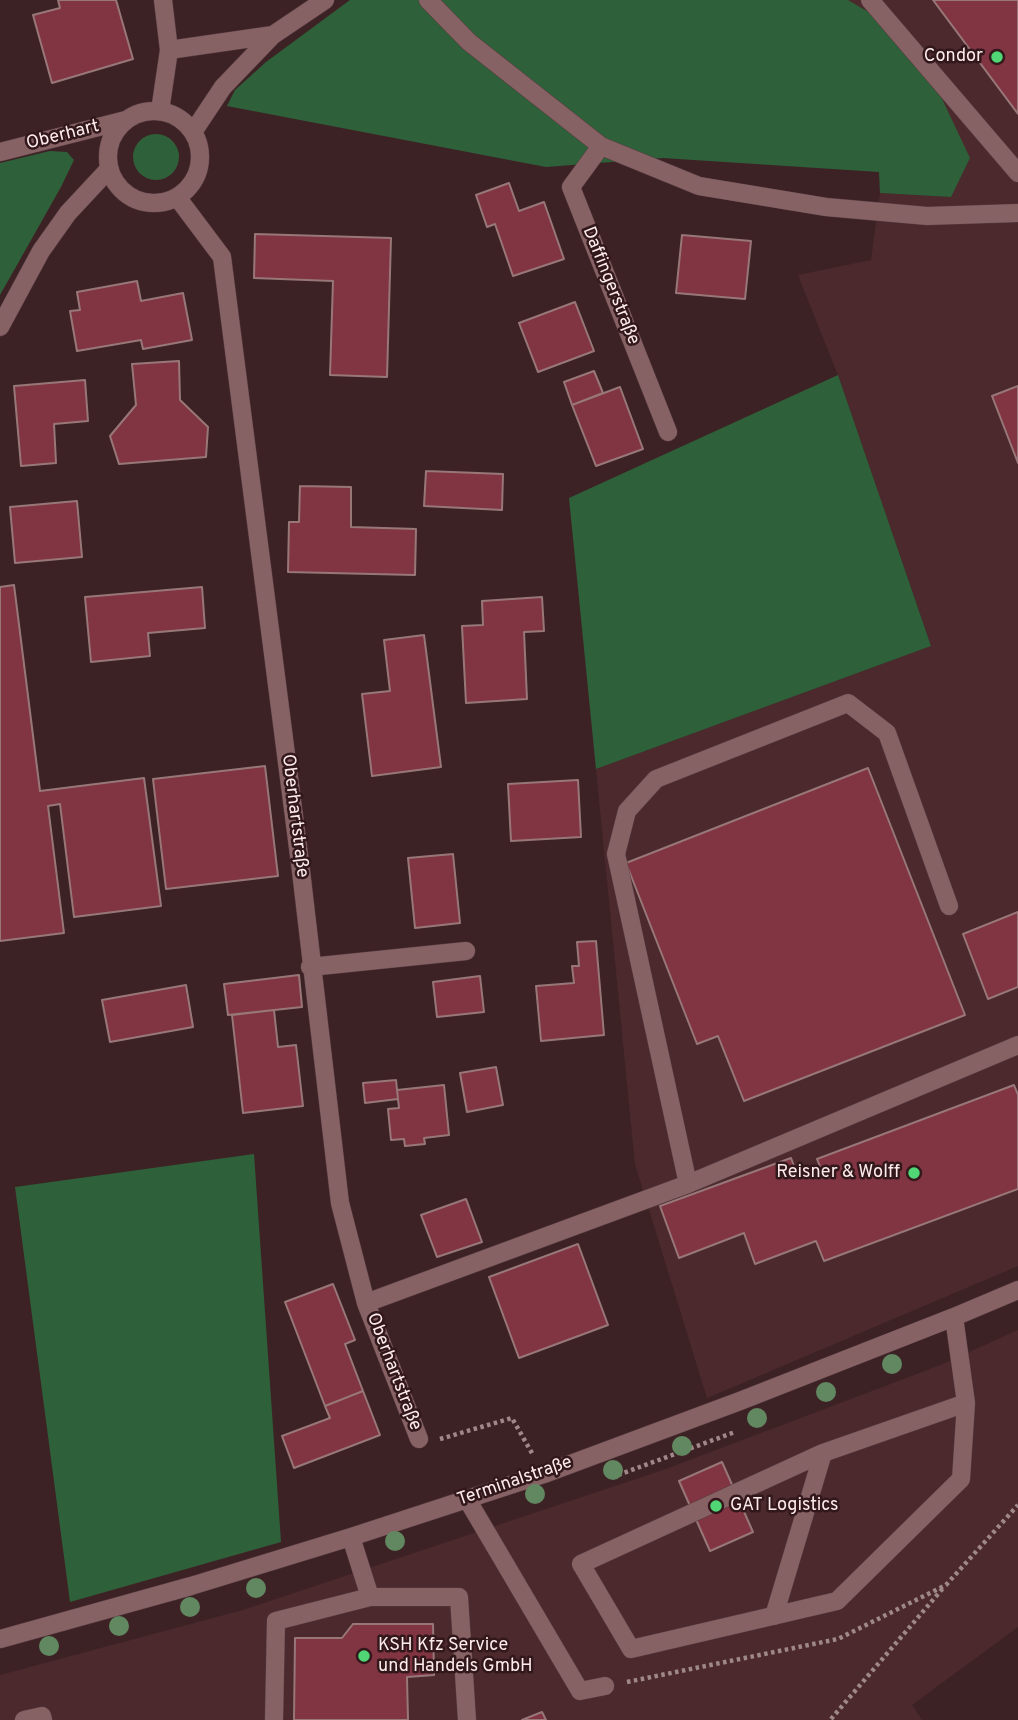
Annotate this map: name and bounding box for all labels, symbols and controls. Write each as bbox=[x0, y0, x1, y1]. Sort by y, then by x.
place label: Condor bbox=[924, 46, 983, 68]
marker: Condor bbox=[989, 49, 1005, 65]
street label: Oberhart bbox=[24, 117, 102, 155]
street label: Daffingerstraße bbox=[577, 224, 643, 348]
street label: Oberhartstraße bbox=[276, 753, 312, 879]
place label: Reisner & Wolff bbox=[776, 1162, 900, 1184]
marker: Reisner & Wolff bbox=[906, 1165, 922, 1181]
street label: Oberhartstraße bbox=[361, 1310, 425, 1434]
street label: Terminalstraße bbox=[455, 1452, 575, 1512]
place label: GAT Logistics bbox=[730, 1495, 839, 1517]
marker: GAT Logistics bbox=[708, 1498, 724, 1514]
place label: KSH Kfz Service und Handels GmbH bbox=[378, 1635, 533, 1678]
marker: KSH Kfz Service und Handels GmbH bbox=[356, 1648, 372, 1664]

